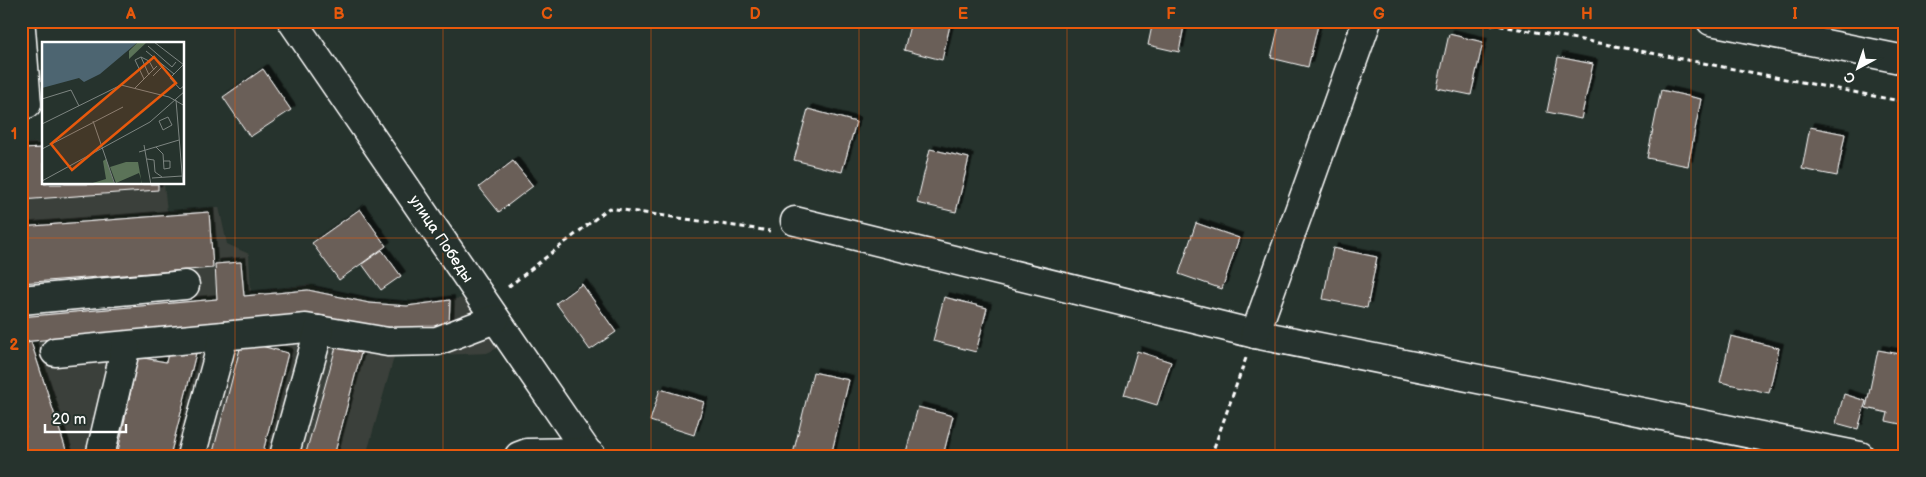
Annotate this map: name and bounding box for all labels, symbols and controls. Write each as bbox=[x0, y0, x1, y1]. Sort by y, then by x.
text: A bbox=[125, 5, 136, 24]
text: B bbox=[333, 5, 345, 24]
text: C bbox=[541, 5, 553, 24]
text: D bbox=[749, 5, 761, 24]
text: E bbox=[958, 5, 968, 24]
text: F bbox=[1166, 5, 1176, 24]
text: G bbox=[1373, 5, 1385, 24]
text: H bbox=[1581, 5, 1593, 24]
text: I bbox=[1792, 5, 1798, 24]
inset map bbox=[42, 42, 185, 185]
north arrow bbox=[1834, 42, 1884, 92]
text: С bbox=[1841, 68, 1859, 87]
text: 1 bbox=[11, 125, 17, 144]
street label: улица Победы bbox=[405, 192, 477, 286]
text: 2 bbox=[9, 336, 19, 355]
scale bar bbox=[45, 402, 126, 434]
text: 20 m bbox=[52, 410, 86, 429]

